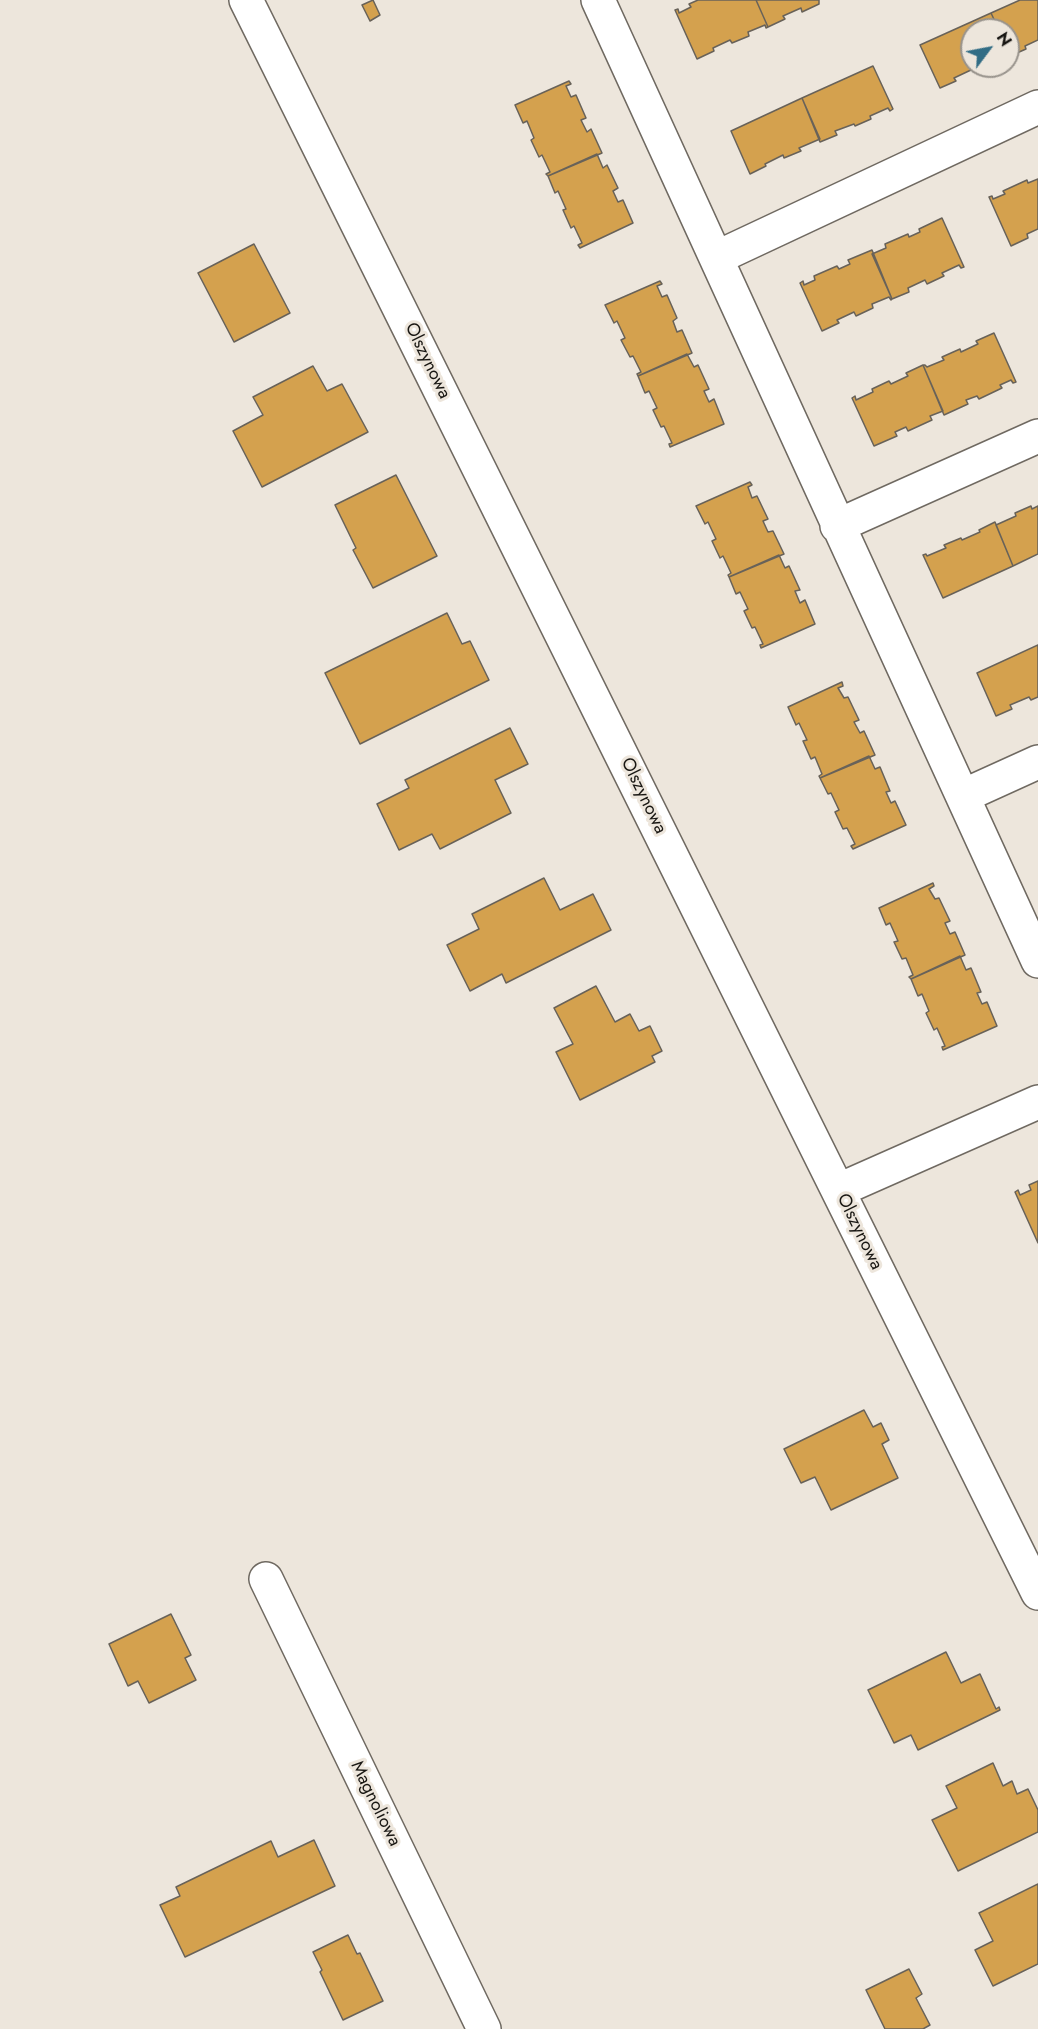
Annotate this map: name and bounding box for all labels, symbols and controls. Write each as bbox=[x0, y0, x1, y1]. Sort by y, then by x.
north arrow bbox=[960, 18, 1020, 78]
text: N bbox=[991, 28, 1017, 51]
street label: Olszynowa bbox=[399, 319, 455, 403]
street label: Olszynowa bbox=[615, 754, 671, 838]
street label: Olszynowa bbox=[831, 1190, 887, 1274]
street label: Magnoliowa bbox=[345, 1758, 405, 1850]

